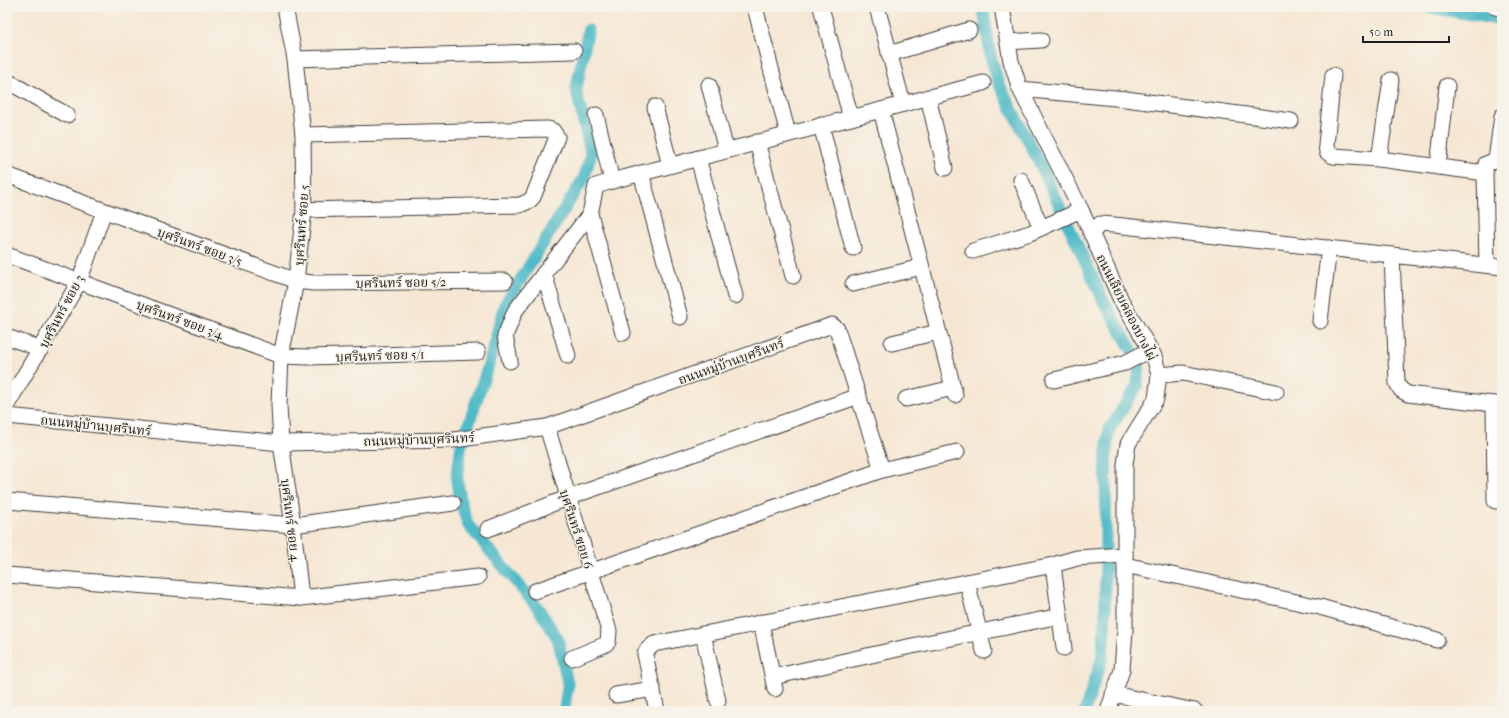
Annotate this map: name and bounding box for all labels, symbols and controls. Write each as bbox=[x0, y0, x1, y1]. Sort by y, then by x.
scale bar bbox=[1363, 18, 1449, 44]
text: 50 m bbox=[1369, 25, 1393, 39]
street label: บุศรินทร์ ซอย 5 bbox=[291, 184, 313, 266]
street label: บุศรินทร์ ซอย 3/5 bbox=[155, 224, 245, 270]
street label: ถนนเลียบคลองบางไผ่ bbox=[1093, 251, 1161, 363]
street label: บุศรินทร์ ซอย 3 bbox=[36, 272, 88, 351]
street label: บุศรินทร์ ซอย 5/2 bbox=[355, 274, 447, 292]
street label: บุศรินทร์ ซอย 3/4 bbox=[134, 297, 226, 343]
street label: ถนนหมู่บ้านบุศรินทร์ bbox=[676, 335, 787, 389]
street label: บุศรินทร์ ซอย 5/1 bbox=[335, 346, 425, 366]
street label: ถนนหมู่บ้านบุศรินทร์ bbox=[40, 412, 153, 440]
street label: ถนนหมู่บ้านบุศรินทร์ bbox=[363, 430, 476, 450]
street label: บุศรินทร์ ซอย 4 bbox=[277, 478, 303, 563]
street label: บุศรินทร์ ซอย 6 bbox=[556, 488, 597, 572]

